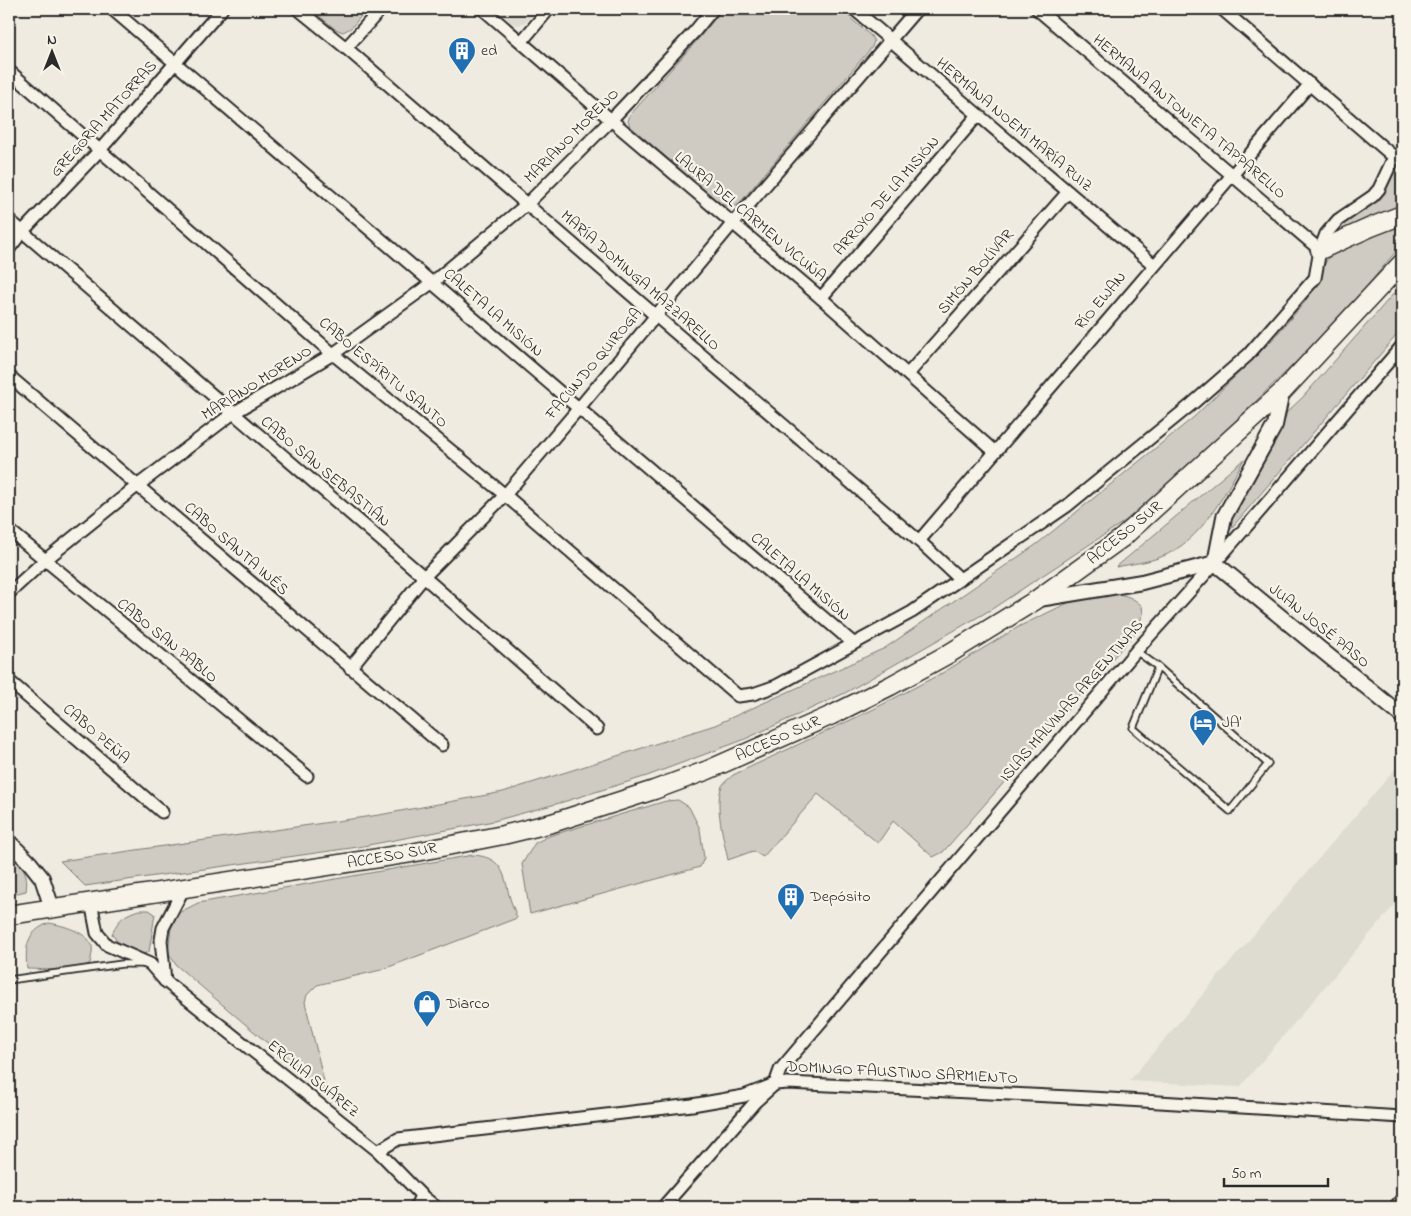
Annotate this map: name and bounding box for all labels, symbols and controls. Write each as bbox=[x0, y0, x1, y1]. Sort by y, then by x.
north arrow bbox=[28, 28, 78, 78]
street label: HERMANA ANTONIETA TAPPARELLO bbox=[1087, 29, 1291, 205]
text: N bbox=[47, 30, 57, 51]
building icon: ed bbox=[447, 36, 477, 75]
place label: ed bbox=[481, 39, 497, 63]
street label: HERMANA NOEMÍ MARÍA RUIZ bbox=[930, 52, 1098, 198]
street label: GREGORIA MATORRAS bbox=[45, 55, 163, 183]
street label: MARIANO MORENO bbox=[519, 83, 625, 189]
street label: ARROYO DE LA MISIÓN bbox=[828, 131, 946, 261]
street label: LAURA DEL CARMEN VICUÑA bbox=[669, 146, 832, 288]
street label: MARÍA DOMINGA MAZZARELLO bbox=[555, 205, 725, 357]
street label: SIMÓN BOLÍVAR bbox=[932, 224, 1020, 320]
street label: CALETA LA MISIÓN bbox=[438, 263, 548, 363]
street label: RÍO EWAN bbox=[1069, 267, 1133, 335]
street label: FACUNDO QUIROGA bbox=[539, 303, 648, 426]
street label: CABO ESPÍRITU SANTO bbox=[313, 312, 453, 434]
street label: MARIANO MORENO bbox=[197, 339, 317, 427]
street label: CABO SAN SEBASTIÁN bbox=[255, 410, 395, 534]
street label: ACCESO SUR bbox=[1082, 495, 1168, 571]
street label: CABO SANTA INÉS bbox=[178, 497, 294, 601]
street label: CALETA LA MISIÓN bbox=[745, 527, 855, 627]
street label: JUAN JOSÉ PASO bbox=[1263, 578, 1375, 674]
street label: CABO SAN PABLO bbox=[111, 593, 223, 689]
street label: ISLAS MALVINAS ARGENTINAS bbox=[994, 614, 1150, 788]
street label: CABO PEÑA bbox=[57, 698, 135, 770]
hotel icon: JA' bbox=[1188, 708, 1218, 747]
street label: ACCESO SUR bbox=[732, 710, 824, 768]
place label: JA' bbox=[1222, 711, 1242, 735]
street label: ACCESO SUR bbox=[345, 836, 439, 876]
building icon: Depósito bbox=[776, 882, 806, 921]
place label: Depósito bbox=[809, 885, 871, 909]
shop icon: Diarco bbox=[412, 989, 442, 1028]
place label: Diarco bbox=[445, 992, 490, 1016]
street label: ERCILIA SUÁREZ bbox=[262, 1034, 364, 1124]
street label: DOMINGO FAUSTINO SARMIENTO bbox=[784, 1055, 1019, 1091]
scale bar bbox=[1224, 1156, 1327, 1188]
text: 50 m bbox=[1231, 1163, 1262, 1185]

